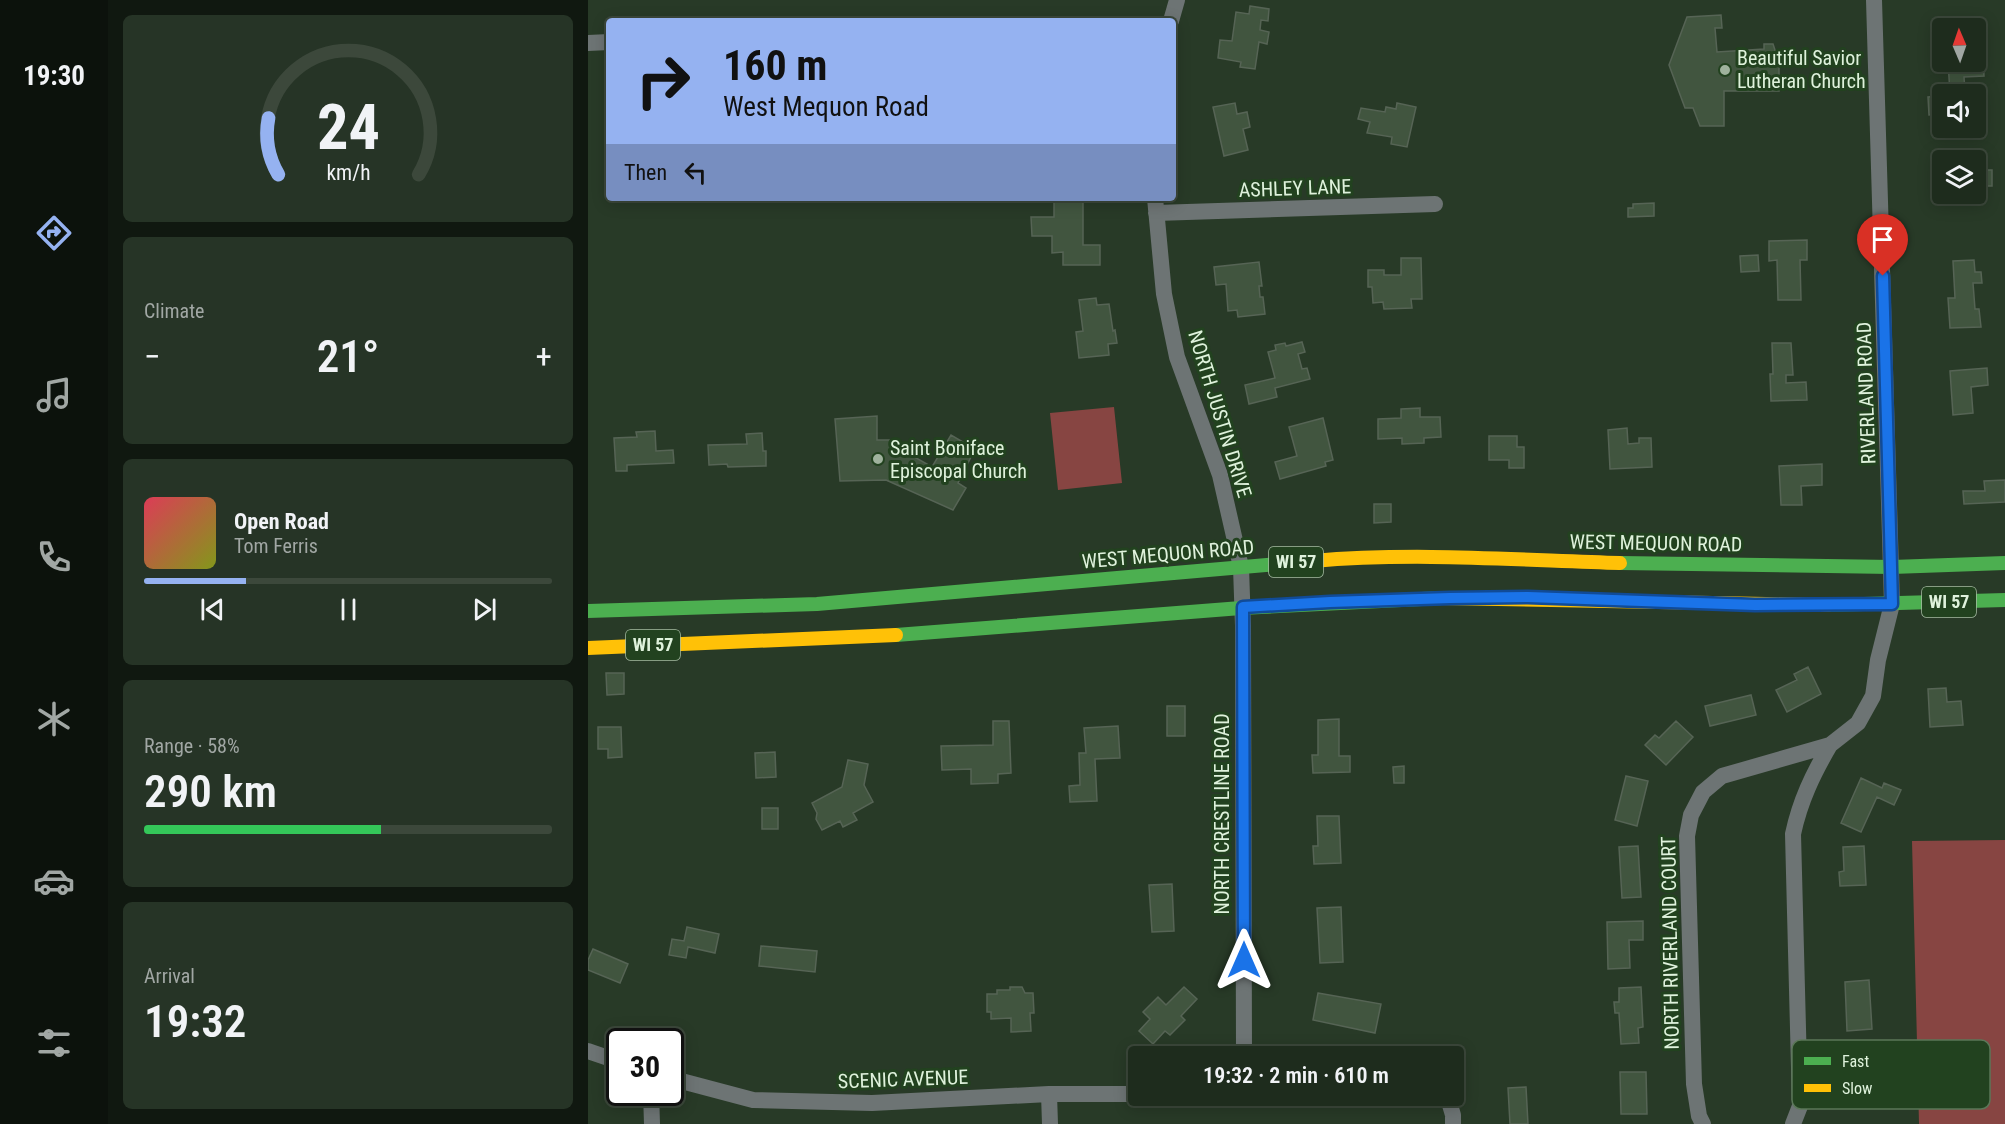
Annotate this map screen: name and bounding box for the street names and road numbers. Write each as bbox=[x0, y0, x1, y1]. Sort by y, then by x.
street label: ASHLEY LANE bbox=[1238, 174, 1352, 202]
street label: RIVERLAND ROAD bbox=[1852, 321, 1880, 465]
street label: NORTH JUSTIN DRIVE bbox=[1183, 328, 1257, 501]
street label: WEST MEQUON ROAD bbox=[1569, 529, 1743, 557]
street label: WEST MEQUON ROAD bbox=[1081, 535, 1255, 573]
road number: WI 57 bbox=[1269, 547, 1323, 577]
road number: WI 57 bbox=[1922, 587, 1976, 617]
road number: WI 57 bbox=[626, 630, 680, 660]
street label: NORTH CRESTLINE ROAD bbox=[1210, 713, 1234, 915]
street label: NORTH RIVERLAND COURT bbox=[1656, 836, 1684, 1050]
street label: SCENIC AVENUE bbox=[837, 1065, 969, 1093]

